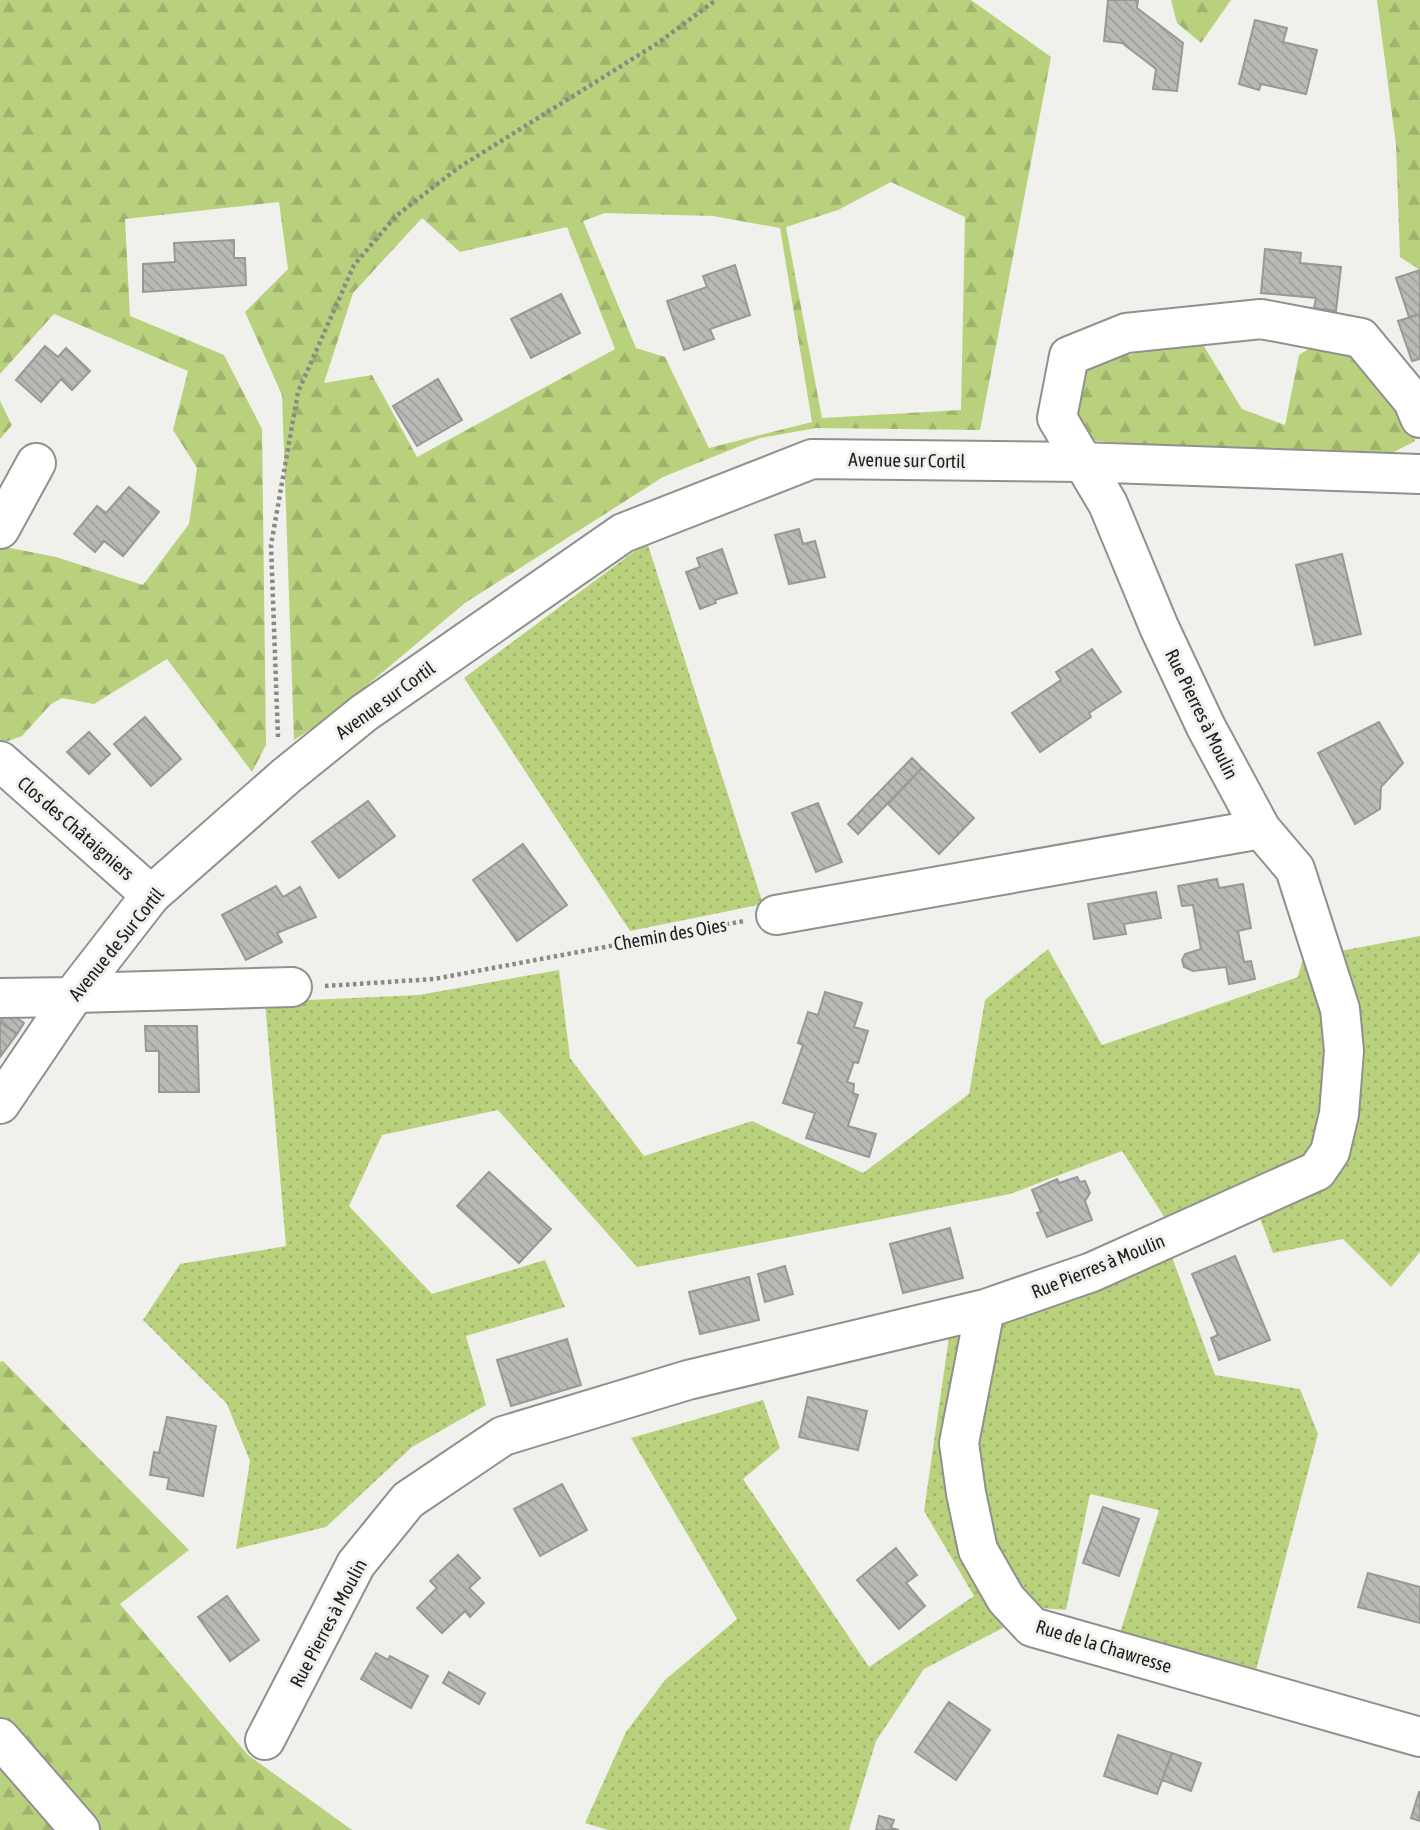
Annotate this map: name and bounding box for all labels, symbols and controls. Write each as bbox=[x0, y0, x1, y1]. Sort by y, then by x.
street label: Avenue sur Cortil bbox=[848, 448, 966, 472]
street label: Rue Pierres à Moulin bbox=[1161, 645, 1243, 783]
street label: Avenue sur Cortil bbox=[331, 657, 439, 743]
street label: Clos des Châtaigniers bbox=[13, 772, 139, 885]
street label: Avenue de Sur Cortil bbox=[64, 883, 168, 1005]
street label: Chemin des Oies bbox=[612, 913, 728, 955]
street label: Rue Pierres à Moulin bbox=[1028, 1229, 1168, 1303]
street label: Rue Pierres à Moulin bbox=[285, 1555, 371, 1691]
street label: Rue de la Chawresse bbox=[1033, 1615, 1175, 1677]

